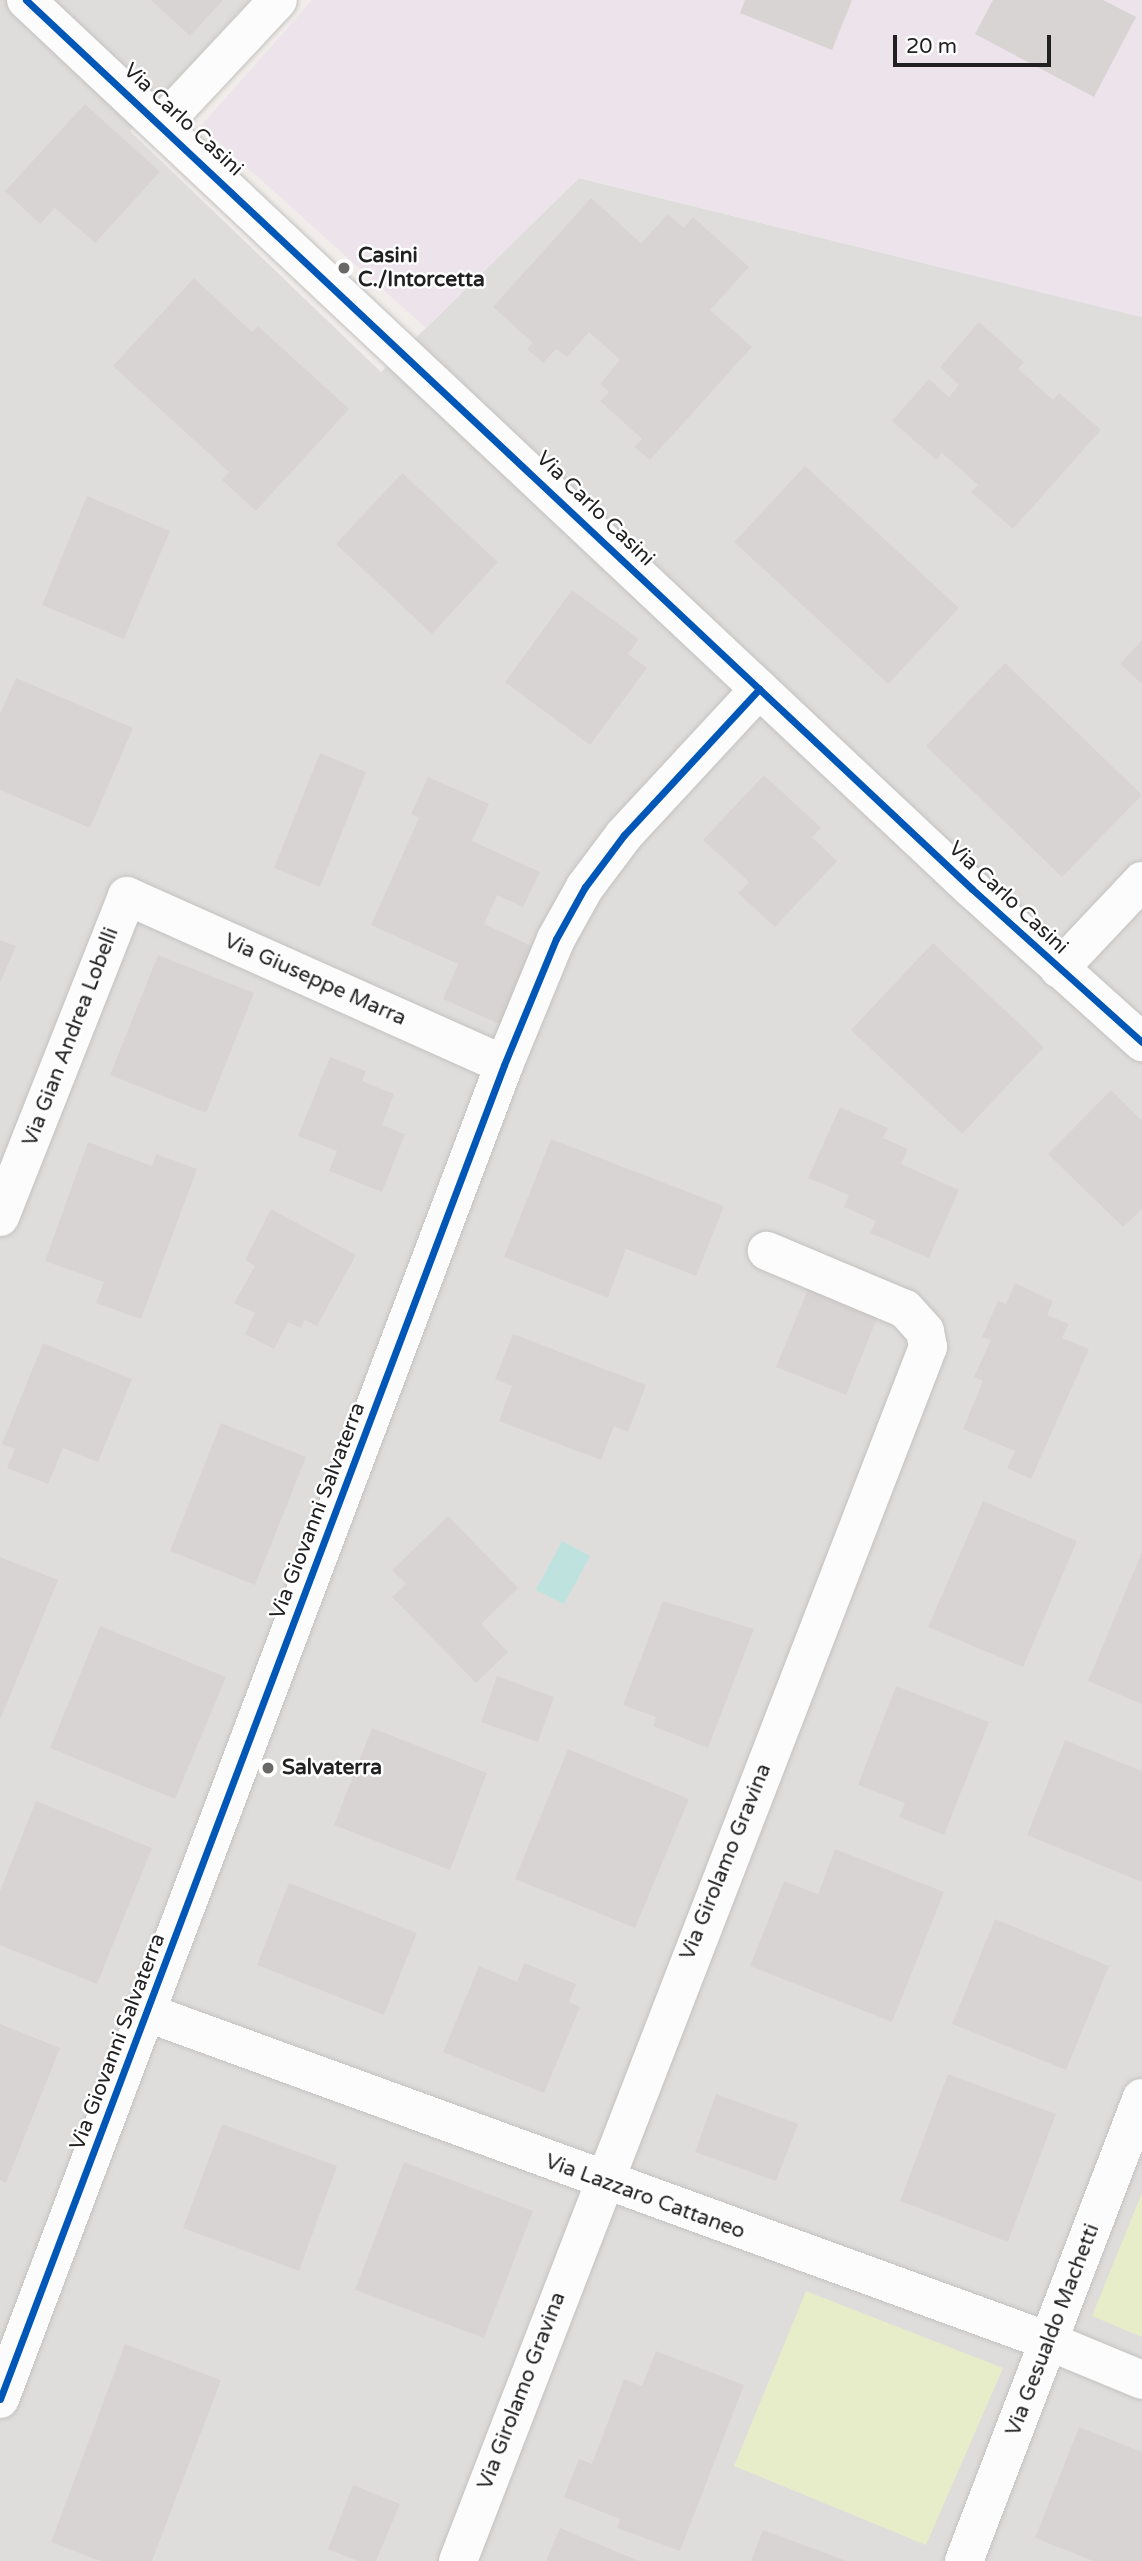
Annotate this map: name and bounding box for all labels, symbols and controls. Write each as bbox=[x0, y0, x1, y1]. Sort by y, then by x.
scale bar bbox=[897, 21, 1054, 65]
text: 20 m bbox=[906, 34, 957, 59]
street label: Via Carlo Casini bbox=[118, 58, 248, 182]
place label: Casini C./Intorcetta bbox=[358, 243, 485, 293]
marker: Casini C./Intorcetta bbox=[336, 260, 352, 276]
street label: Via Carlo Casini bbox=[531, 446, 659, 572]
street label: Via Carlo Casini bbox=[943, 836, 1073, 960]
street label: Via Gian Andrea Lobelli bbox=[18, 924, 124, 1150]
street label: Via Giuseppe Marra bbox=[220, 929, 410, 1031]
street label: Via Giovanni Salvaterra bbox=[265, 1399, 371, 1623]
place label: Salvaterra bbox=[282, 1755, 382, 1781]
marker: Salvaterra bbox=[260, 1760, 276, 1776]
street label: Via Girolamo Gravina bbox=[675, 1760, 777, 1964]
street label: Via Giovanni Salvaterra bbox=[65, 1930, 171, 2154]
street label: Via Lazzaro Cattaneo bbox=[542, 2149, 748, 2245]
street label: Via Gesualdo Machetti bbox=[1001, 2220, 1105, 2440]
street label: Via Girolamo Gravina bbox=[473, 2289, 571, 2493]

